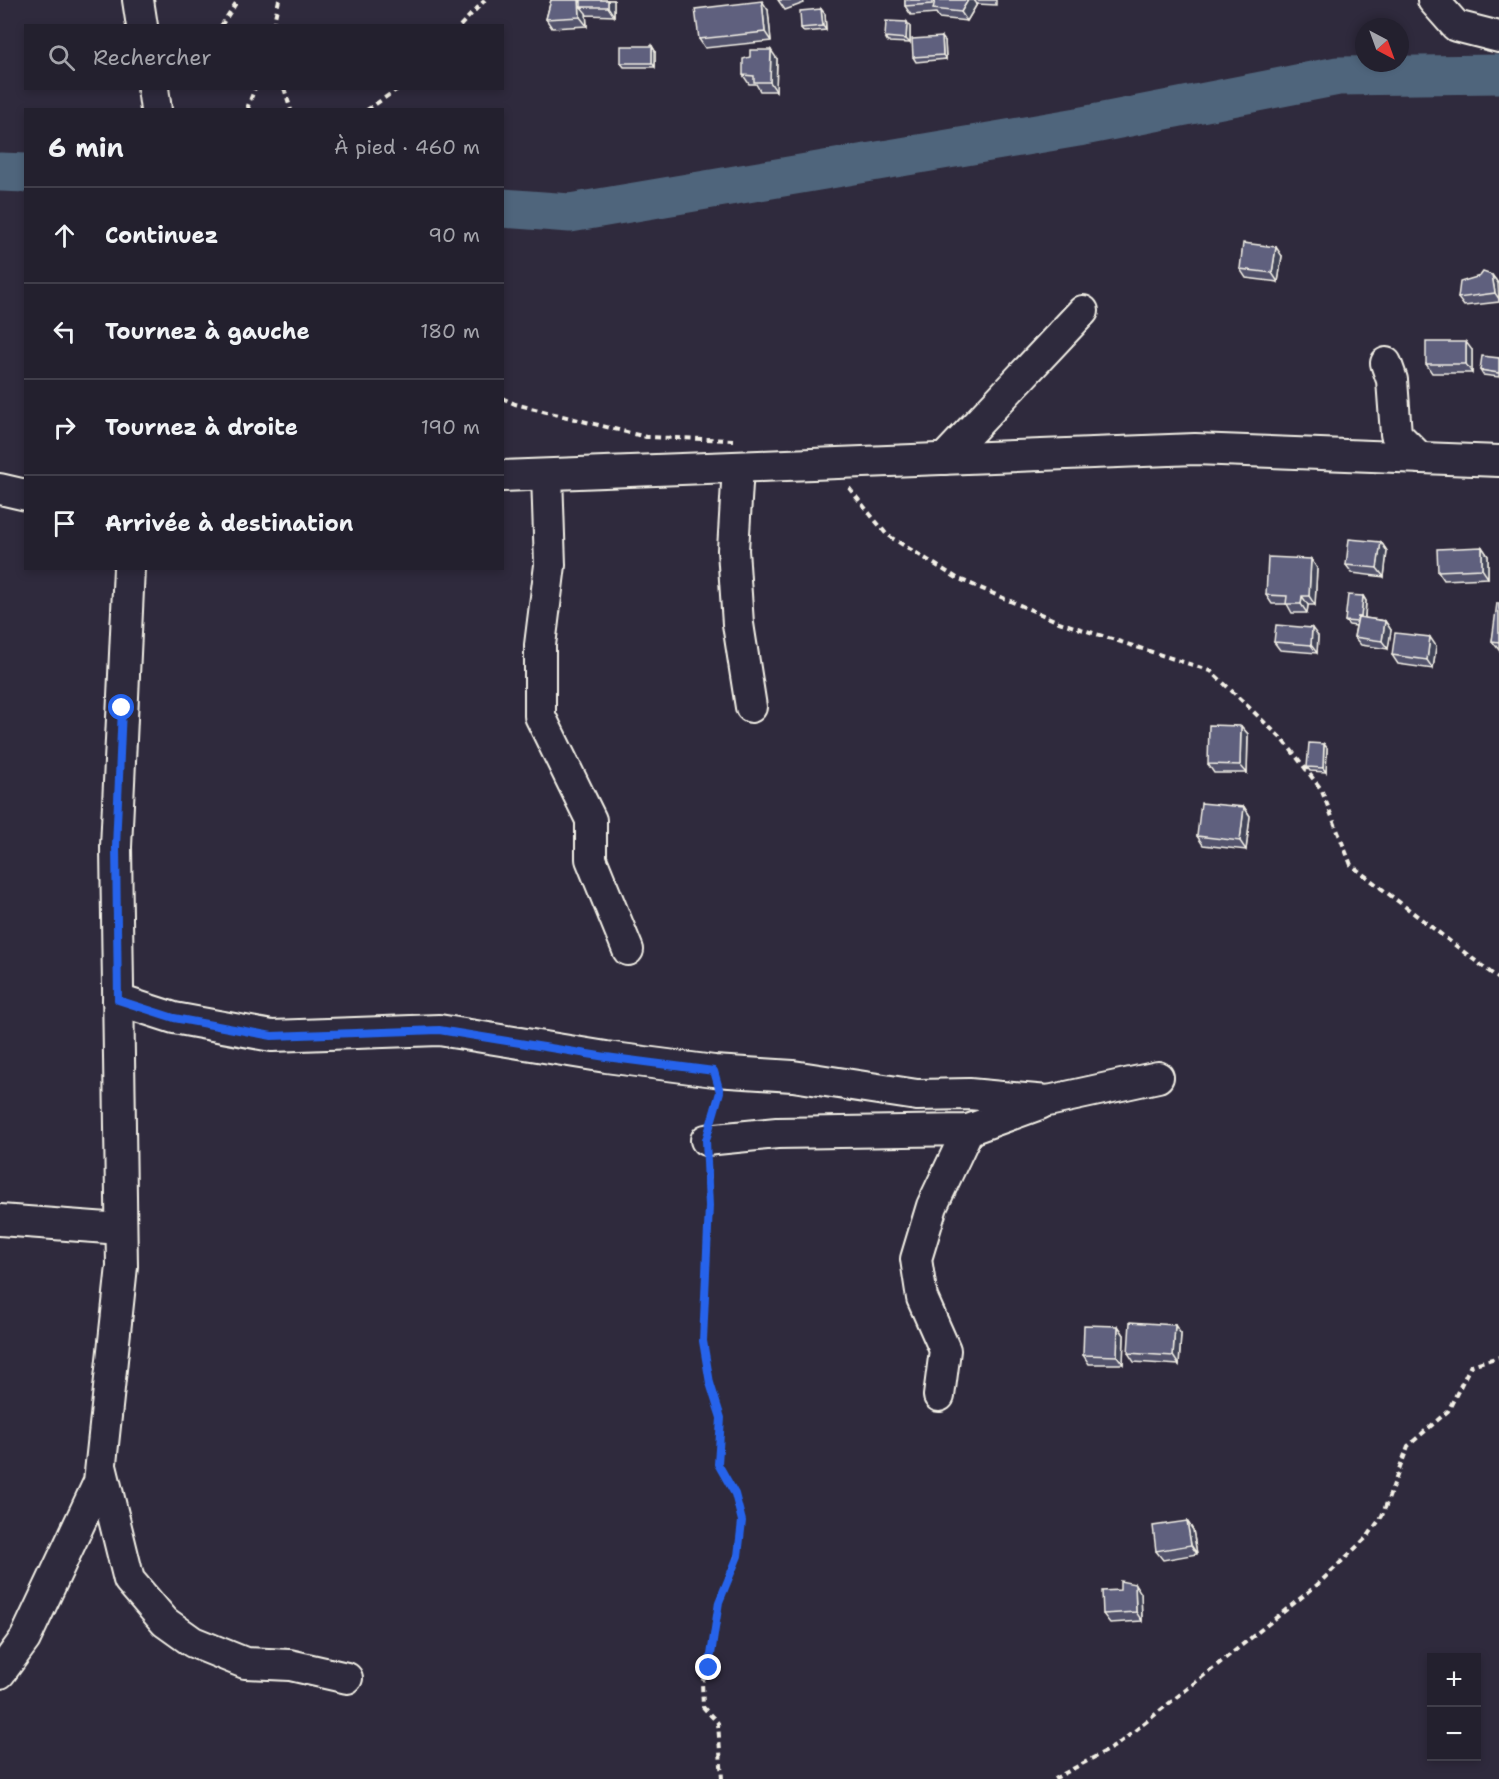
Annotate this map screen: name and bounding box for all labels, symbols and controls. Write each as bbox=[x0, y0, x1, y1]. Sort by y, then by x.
north arrow bbox=[1355, 18, 1409, 72]
search box bbox=[24, 24, 504, 90]
icon: search bbox=[45, 41, 78, 74]
text: Rechercher bbox=[93, 43, 212, 72]
text: 6 min bbox=[48, 130, 124, 165]
text: À pied · 460 m bbox=[334, 134, 480, 160]
icon: ahead bbox=[48, 219, 81, 252]
text: Continuez bbox=[105, 221, 218, 250]
text: 90 m bbox=[428, 222, 480, 248]
icon: left bbox=[48, 315, 81, 348]
text: Tournez à gauche bbox=[105, 317, 310, 346]
text: 180 m bbox=[420, 318, 480, 344]
icon: right bbox=[48, 411, 81, 444]
text: Tournez à droite bbox=[105, 413, 298, 442]
text: 190 m bbox=[421, 414, 480, 440]
icon: arrive bbox=[48, 507, 81, 540]
text: Arrivée à destination bbox=[105, 509, 353, 538]
route start bbox=[108, 694, 134, 720]
map controls bbox=[1427, 1653, 1481, 1761]
button: + bbox=[1427, 1653, 1481, 1707]
route end bbox=[695, 1654, 721, 1680]
button: − bbox=[1427, 1707, 1481, 1761]

